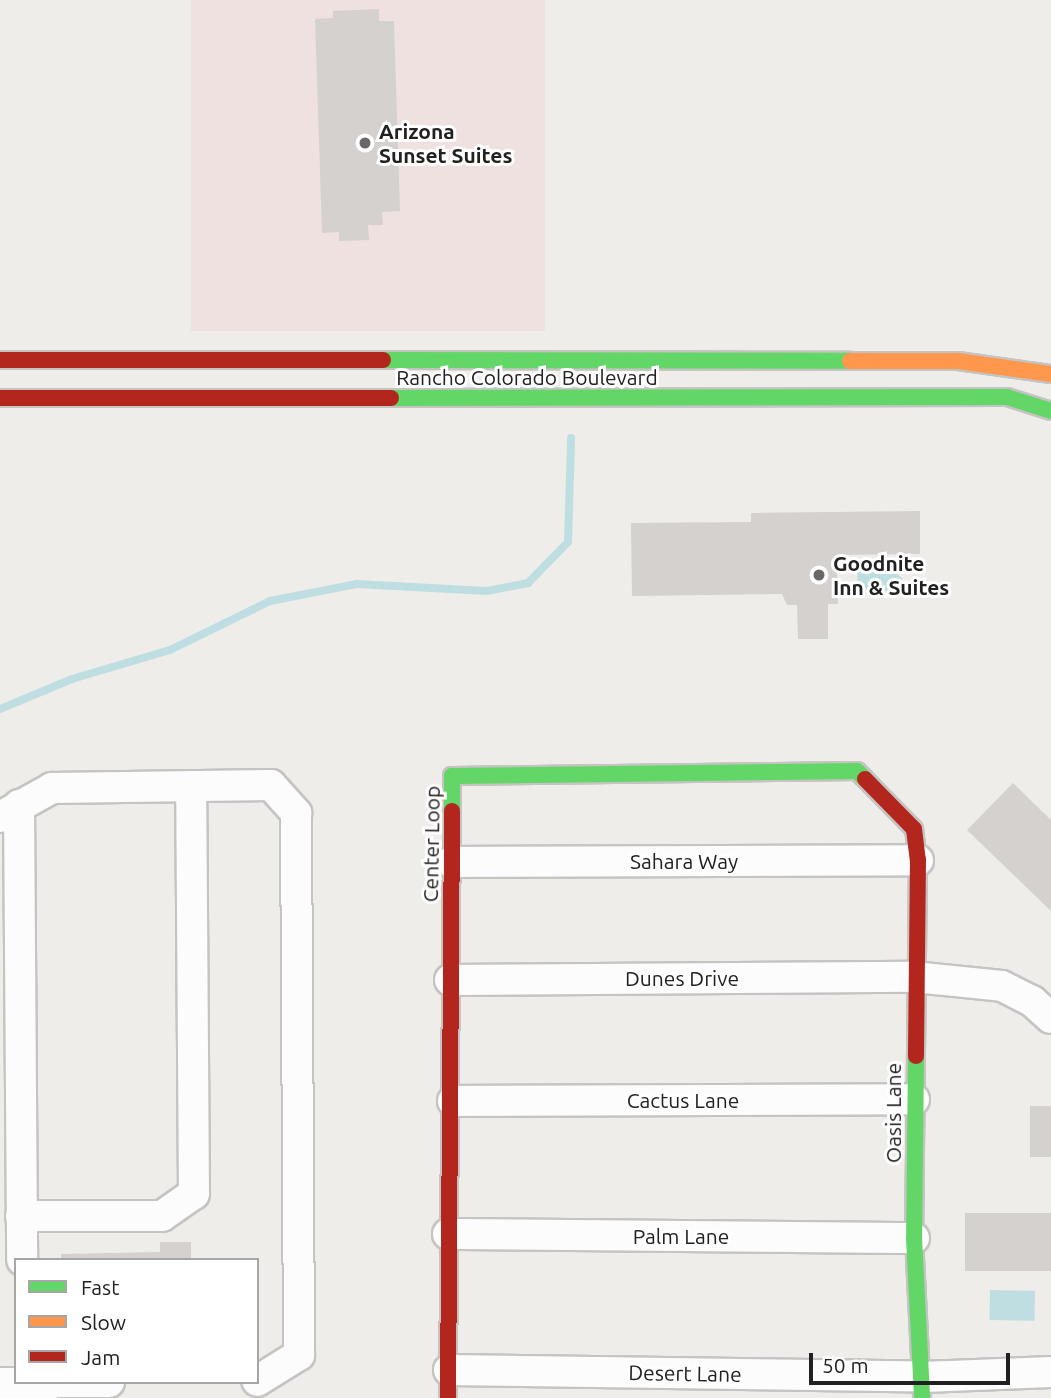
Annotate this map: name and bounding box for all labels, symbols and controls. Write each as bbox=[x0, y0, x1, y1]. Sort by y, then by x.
place label: Arizona Sunset Suites bbox=[379, 118, 512, 168]
marker: Arizona Sunset Suites bbox=[357, 135, 373, 151]
street label: Rancho Colorado Boulevard bbox=[396, 364, 658, 390]
place label: Goodnite Inn & Suites bbox=[833, 550, 949, 600]
marker: Goodnite Inn & Suites bbox=[811, 567, 827, 583]
street label: Center Loop bbox=[417, 786, 445, 902]
street label: Sahara Way bbox=[630, 848, 738, 874]
street label: Dunes Drive bbox=[625, 965, 739, 991]
street label: Oasis Lane bbox=[880, 1063, 906, 1163]
street label: Cactus Lane bbox=[627, 1087, 739, 1113]
street label: Palm Lane bbox=[633, 1223, 729, 1249]
legend bbox=[14, 1258, 259, 1384]
text: Fast bbox=[81, 1275, 119, 1299]
text: Slow bbox=[81, 1310, 126, 1334]
scale bar bbox=[813, 1338, 1014, 1382]
text: Jam bbox=[81, 1345, 120, 1369]
text: 50 m bbox=[822, 1353, 869, 1377]
street label: Desert Lane bbox=[628, 1359, 742, 1387]

